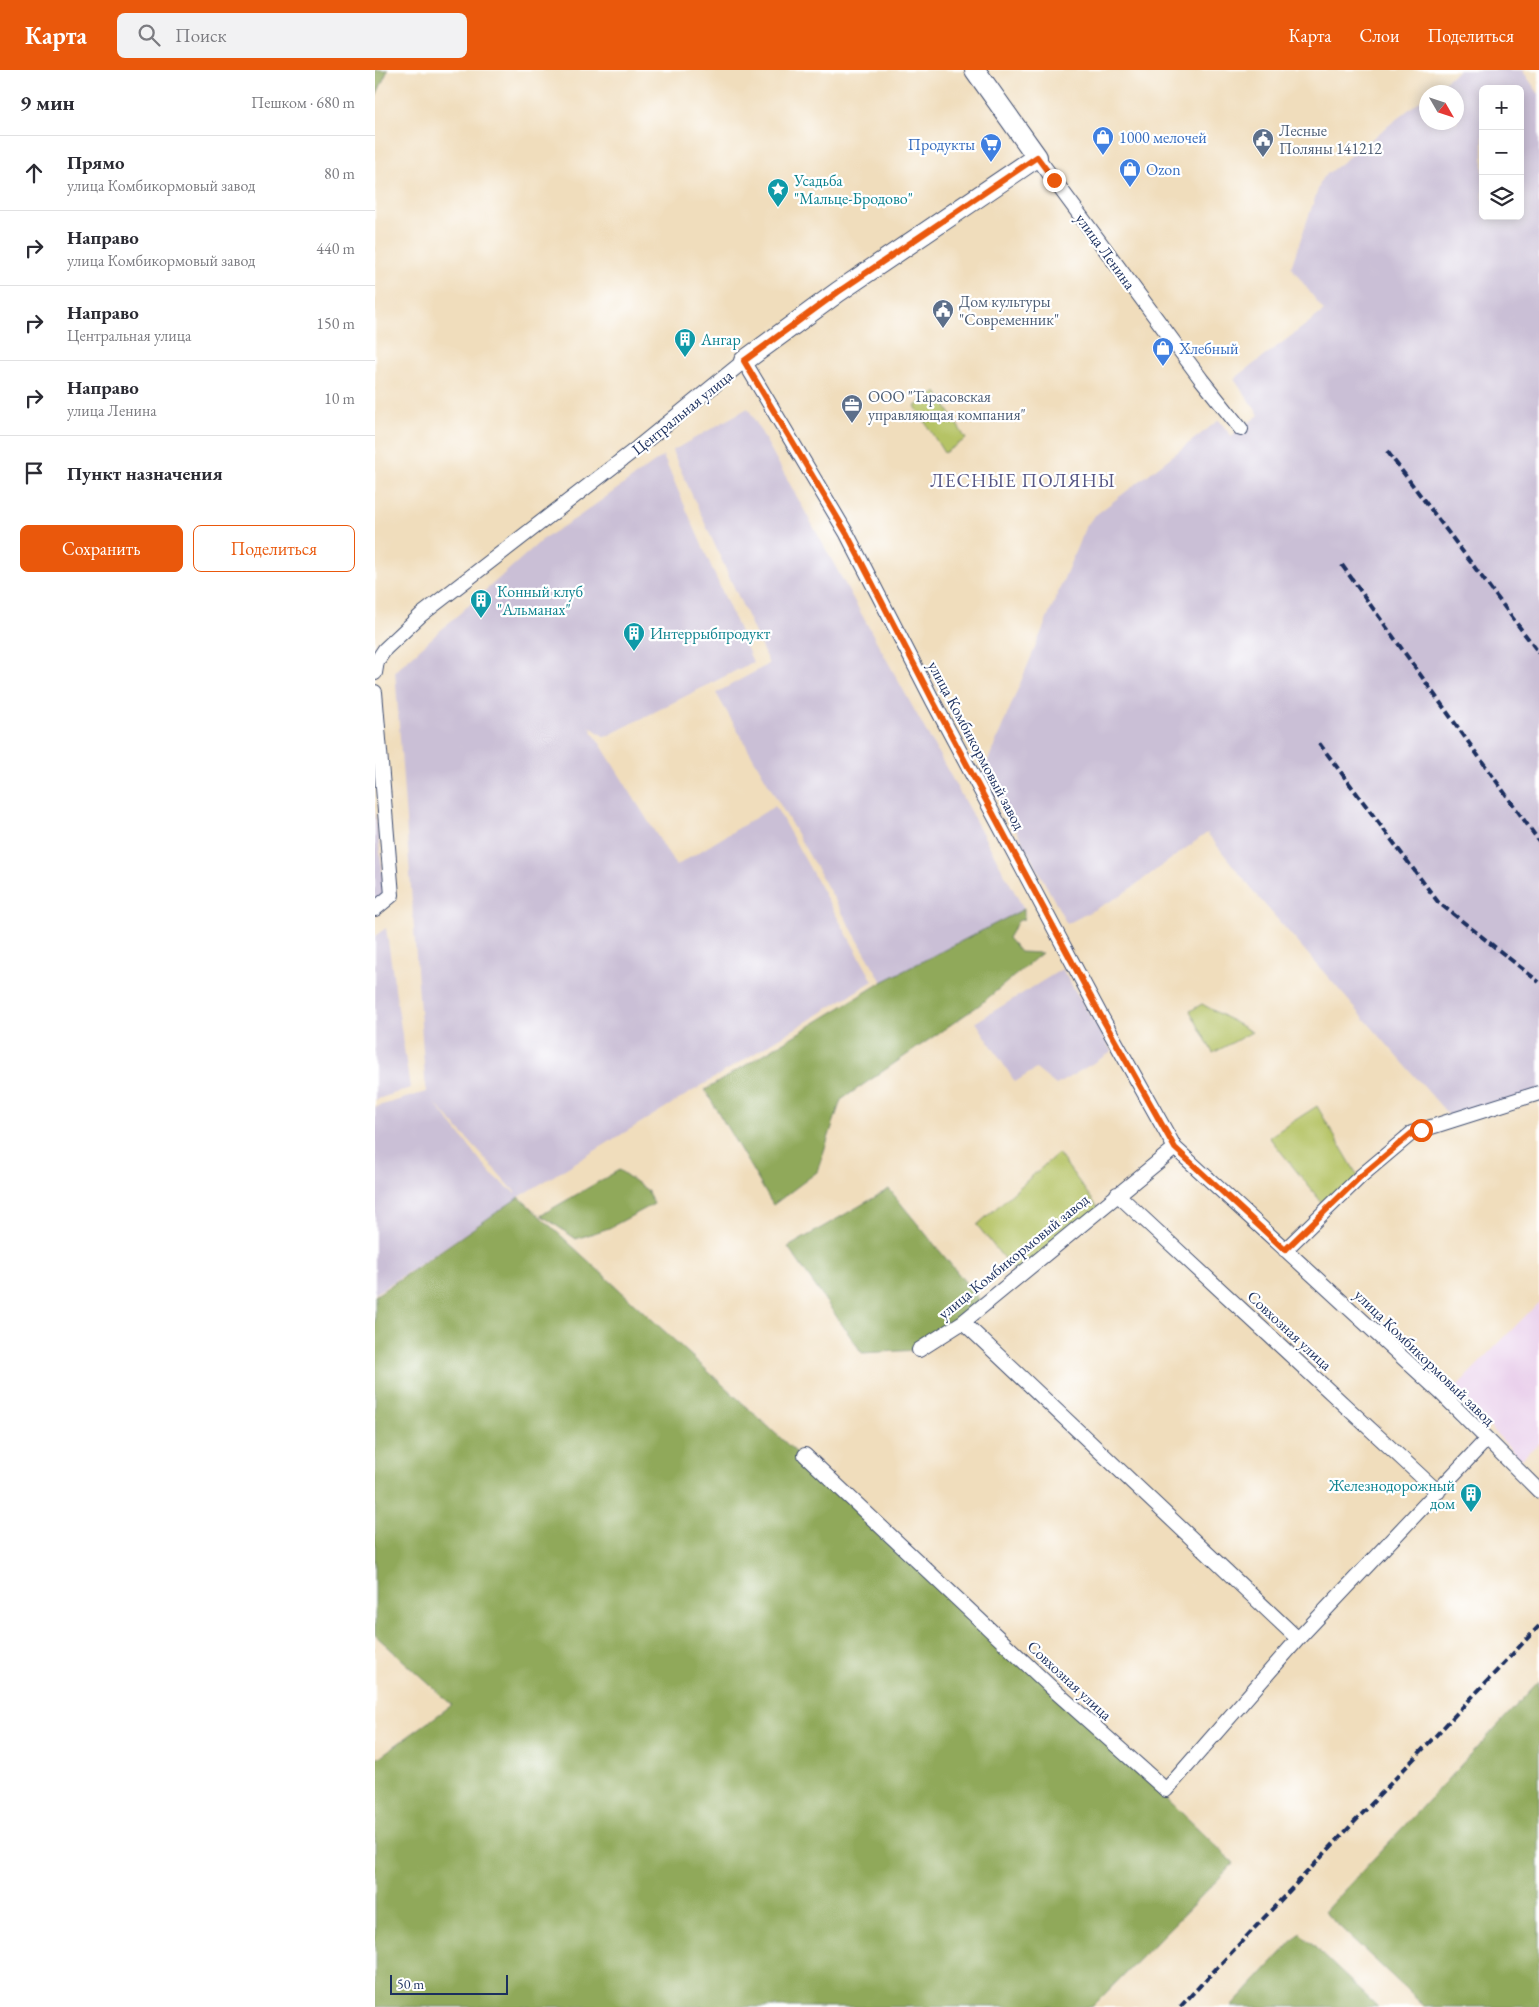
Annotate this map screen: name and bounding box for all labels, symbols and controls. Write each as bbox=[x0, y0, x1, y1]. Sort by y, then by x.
search box bbox=[117, 13, 467, 58]
text: Карта bbox=[25, 20, 87, 51]
icon: search bbox=[135, 21, 163, 49]
text: Поиск bbox=[175, 23, 227, 48]
text: Карта bbox=[1289, 24, 1332, 47]
text: Слои bbox=[1360, 24, 1399, 47]
text: Поделиться bbox=[1427, 24, 1514, 47]
north arrow bbox=[1419, 85, 1464, 130]
map controls bbox=[1479, 85, 1524, 220]
button: + bbox=[1479, 85, 1524, 130]
text: 9 мин bbox=[20, 89, 75, 116]
text: Пешком · 680 m bbox=[251, 92, 355, 113]
place label: Лесные Поляны 141212 bbox=[1279, 120, 1382, 159]
shop icon: 1000 мелочей bbox=[1091, 125, 1115, 156]
place label: 1000 мелочей bbox=[1119, 127, 1207, 148]
public building icon: Лесные Поляны 141212 bbox=[1251, 127, 1275, 158]
button: − bbox=[1479, 130, 1524, 175]
supermarket icon: Продукты bbox=[979, 132, 1003, 163]
place label: Продукты bbox=[908, 134, 975, 155]
text: Прямо bbox=[67, 150, 125, 175]
shop icon: Ozon bbox=[1118, 157, 1142, 188]
icon: ahead bbox=[20, 159, 48, 187]
place label: Ozon bbox=[1146, 159, 1181, 180]
text: 80 m bbox=[324, 163, 355, 184]
route end bbox=[1043, 169, 1066, 192]
place label: Усадьба "Мальце-Бродово" bbox=[793, 170, 913, 209]
text: улица Комбикормовый завод bbox=[67, 175, 255, 196]
button: layers bbox=[1479, 175, 1524, 220]
place icon: Усадьба "Мальце-Бродово" bbox=[766, 177, 790, 208]
street label: улица Ленина bbox=[1071, 209, 1141, 294]
text: Направо bbox=[67, 225, 139, 250]
icon: right bbox=[20, 234, 48, 262]
text: 440 m bbox=[316, 238, 355, 259]
text: улица Комбикормовый завод bbox=[67, 250, 255, 271]
place label: Дом культуры "Современник" bbox=[959, 291, 1059, 330]
public building icon: Дом культуры "Современник" bbox=[931, 298, 955, 329]
text: Направо bbox=[67, 300, 139, 325]
icon: right bbox=[20, 309, 48, 337]
text: 150 m bbox=[316, 313, 355, 334]
text: Центральная улица bbox=[67, 325, 191, 346]
building icon: Ангар bbox=[673, 327, 697, 358]
place label: Ангар bbox=[700, 329, 741, 350]
shop icon: Хлебный bbox=[1151, 336, 1175, 367]
place label: Хлебный bbox=[1178, 338, 1239, 359]
street label: Центральная улица bbox=[627, 365, 738, 460]
text: Направо bbox=[67, 375, 139, 400]
icon: right bbox=[20, 384, 48, 412]
place label: ООО "Тарасовская управляющая компания" bbox=[868, 386, 1026, 425]
text: 10 m bbox=[324, 388, 355, 409]
office icon: ООО "Тарасовская управляющая компания" bbox=[840, 393, 864, 424]
text: улица Ленина bbox=[67, 400, 157, 421]
icon: arrive bbox=[20, 459, 48, 487]
text: Пункт назначения bbox=[67, 461, 223, 486]
district label: ЛЕСНЫЕ ПОЛЯНЫ bbox=[930, 468, 1116, 493]
button: Сохранить bbox=[20, 525, 183, 572]
button: Поделиться bbox=[193, 525, 355, 572]
place label: Конный клуб "Альманах" bbox=[497, 581, 584, 620]
building icon: Конный клуб "Альманах" bbox=[469, 588, 493, 619]
building icon: Интеррыбпродукт bbox=[622, 621, 646, 652]
place label: Интеррыбпродукт bbox=[650, 623, 771, 644]
street label: улица Комбикормовый завод bbox=[923, 657, 1030, 834]
route start bbox=[1410, 1119, 1433, 1142]
street label: улица Комбикормовый завод bbox=[934, 1189, 1094, 1324]
street label: улица Комбикормовый завод bbox=[1350, 1284, 1500, 1431]
street label: Совхозная улица bbox=[1243, 1286, 1337, 1375]
place label: Железнодорожный дом bbox=[1328, 1475, 1456, 1514]
building icon: Железнодорожный дом bbox=[1459, 1482, 1483, 1513]
street label: Совхозная улица bbox=[1023, 1636, 1117, 1725]
scale bar bbox=[390, 1972, 507, 1995]
text: 50 m bbox=[397, 1975, 424, 1993]

